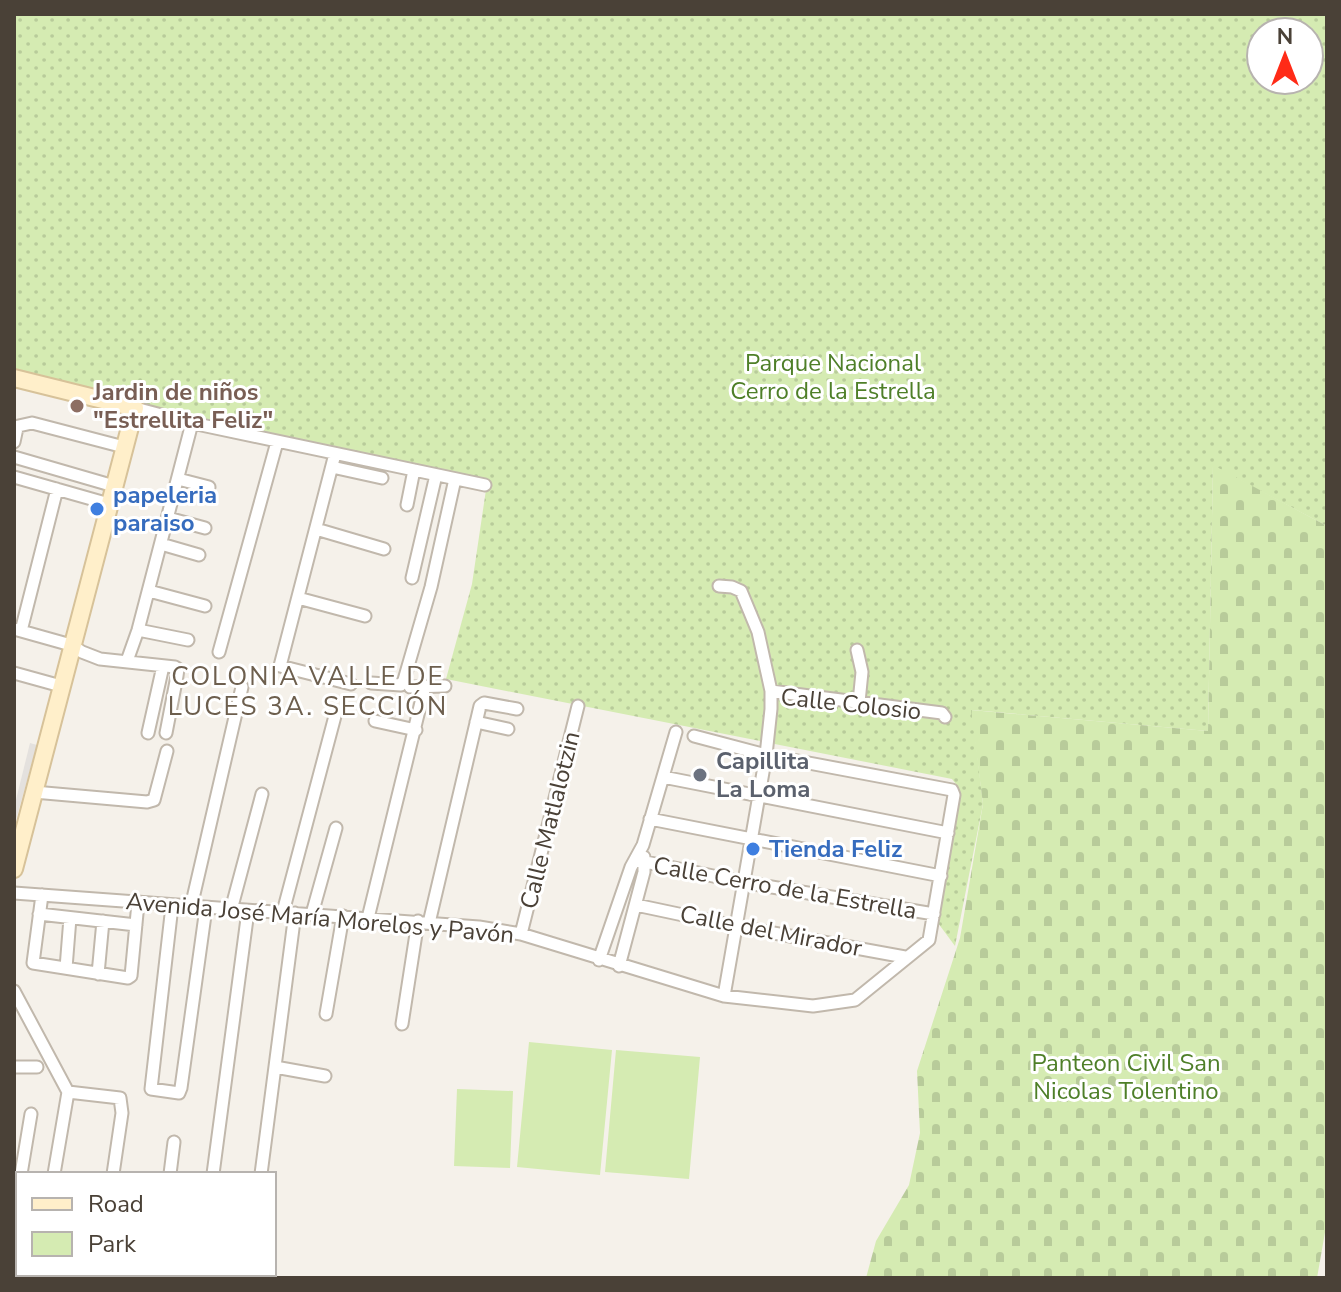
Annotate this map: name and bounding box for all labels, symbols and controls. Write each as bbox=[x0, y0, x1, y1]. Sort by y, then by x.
north arrow bbox=[1245, 16, 1325, 96]
text: N bbox=[1277, 22, 1293, 52]
park label: Parque Nacional Cerro de la Estrella bbox=[730, 347, 936, 407]
place label: Jardin de niños "Estrellita Feliz" bbox=[92, 376, 273, 436]
marker: Jardin de niños "Estrellita Feliz" bbox=[68, 397, 86, 415]
place label: papeleria paraiso bbox=[113, 479, 217, 539]
marker: papeleria paraiso bbox=[88, 500, 106, 518]
district label: COLONIA VALLE DE LUCES 3A. SECCIÓN bbox=[168, 659, 448, 724]
street label: Calle Colosio bbox=[779, 681, 923, 727]
street label: Calle Matlalotzin bbox=[512, 728, 588, 912]
place label: Capillita La Loma bbox=[716, 745, 810, 805]
marker: Capillita La Loma bbox=[691, 766, 709, 784]
place label: Tienda Feliz bbox=[769, 833, 902, 865]
marker: Tienda Feliz bbox=[744, 840, 762, 858]
street label: Calle Cerro de la Estrella bbox=[651, 849, 919, 927]
street label: Avenida José María Morelos y Pavón bbox=[124, 885, 516, 951]
street label: Calle del Mirador bbox=[677, 898, 865, 964]
park label: Panteon Civil San Nicolas Tolentino bbox=[1031, 1047, 1221, 1107]
legend bbox=[16, 1172, 276, 1276]
text: Road bbox=[88, 1188, 144, 1220]
text: Park bbox=[88, 1228, 137, 1260]

